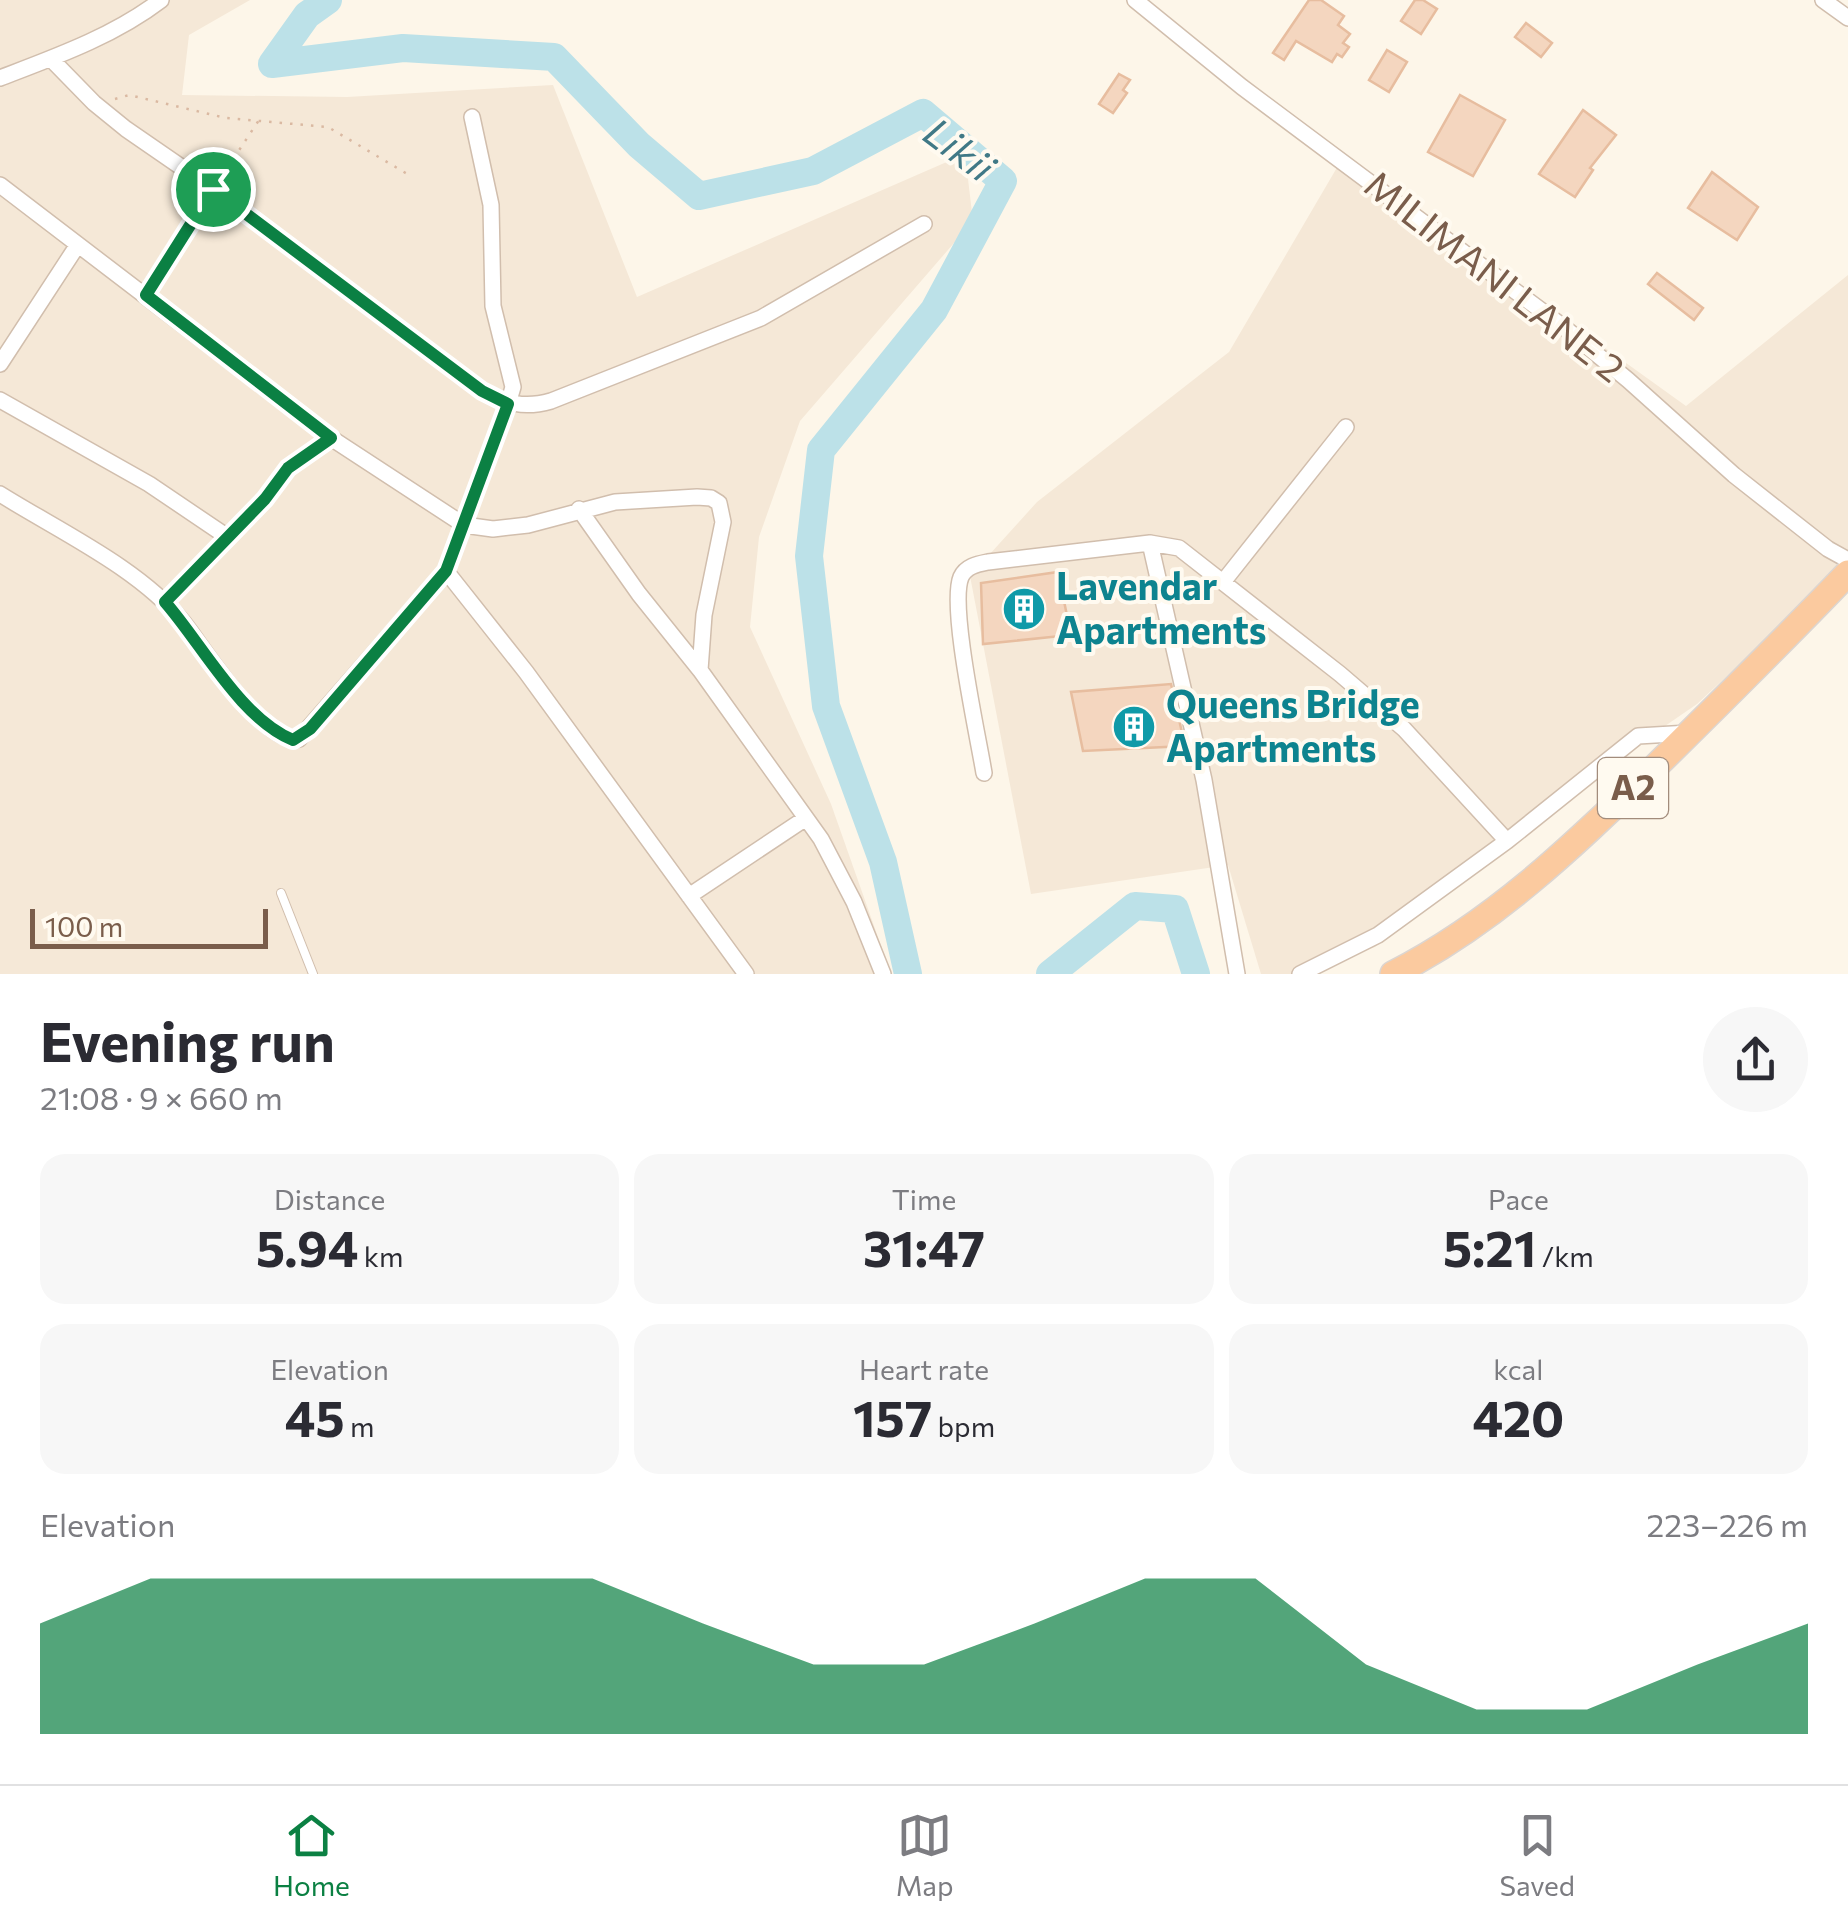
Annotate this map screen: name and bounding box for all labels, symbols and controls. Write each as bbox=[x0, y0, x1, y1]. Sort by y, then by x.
water label: Likii bbox=[916, 106, 1007, 191]
pin bbox=[171, 147, 256, 232]
street label: MILIMANI LANE 2 bbox=[1357, 159, 1635, 391]
icon: arrive bbox=[186, 162, 241, 217]
place label: Lavendar Apartments bbox=[1056, 561, 1266, 652]
building icon: Lavendar Apartments bbox=[1001, 586, 1047, 632]
place label: Queens Bridge Apartments bbox=[1166, 679, 1420, 770]
building icon: Queens Bridge Apartments bbox=[1111, 704, 1157, 750]
road number: A2 bbox=[1598, 758, 1668, 818]
scale bar bbox=[30, 904, 268, 948]
text: 100 m bbox=[45, 909, 123, 943]
text: Evening run bbox=[40, 1006, 335, 1073]
button: share bbox=[1703, 1007, 1808, 1112]
text: 21:08 · 9 × 660 m bbox=[40, 1077, 283, 1117]
text: Distance bbox=[274, 1182, 385, 1216]
text: Time bbox=[892, 1182, 956, 1216]
text: Pace bbox=[1488, 1182, 1549, 1216]
text: 5.94 bbox=[256, 1216, 358, 1277]
text: 31:47 bbox=[863, 1216, 985, 1277]
text: 5:21 bbox=[1443, 1216, 1536, 1277]
text: km bbox=[358, 1239, 403, 1273]
text: /km bbox=[1536, 1239, 1594, 1273]
text: Elevation bbox=[271, 1352, 389, 1386]
text: Heart rate bbox=[859, 1352, 989, 1386]
text: kcal bbox=[1493, 1352, 1543, 1386]
text: 45 bbox=[285, 1386, 345, 1447]
text: 157 bbox=[853, 1386, 932, 1447]
text: 420 bbox=[1472, 1386, 1564, 1447]
text: m bbox=[345, 1409, 374, 1443]
text: bpm bbox=[932, 1409, 995, 1443]
text: Elevation bbox=[40, 1504, 175, 1544]
text: 223–226 m bbox=[1647, 1504, 1808, 1544]
tab: Home bbox=[273, 1808, 350, 1902]
tab: Map bbox=[896, 1808, 954, 1902]
tab: Saved bbox=[1499, 1808, 1575, 1902]

